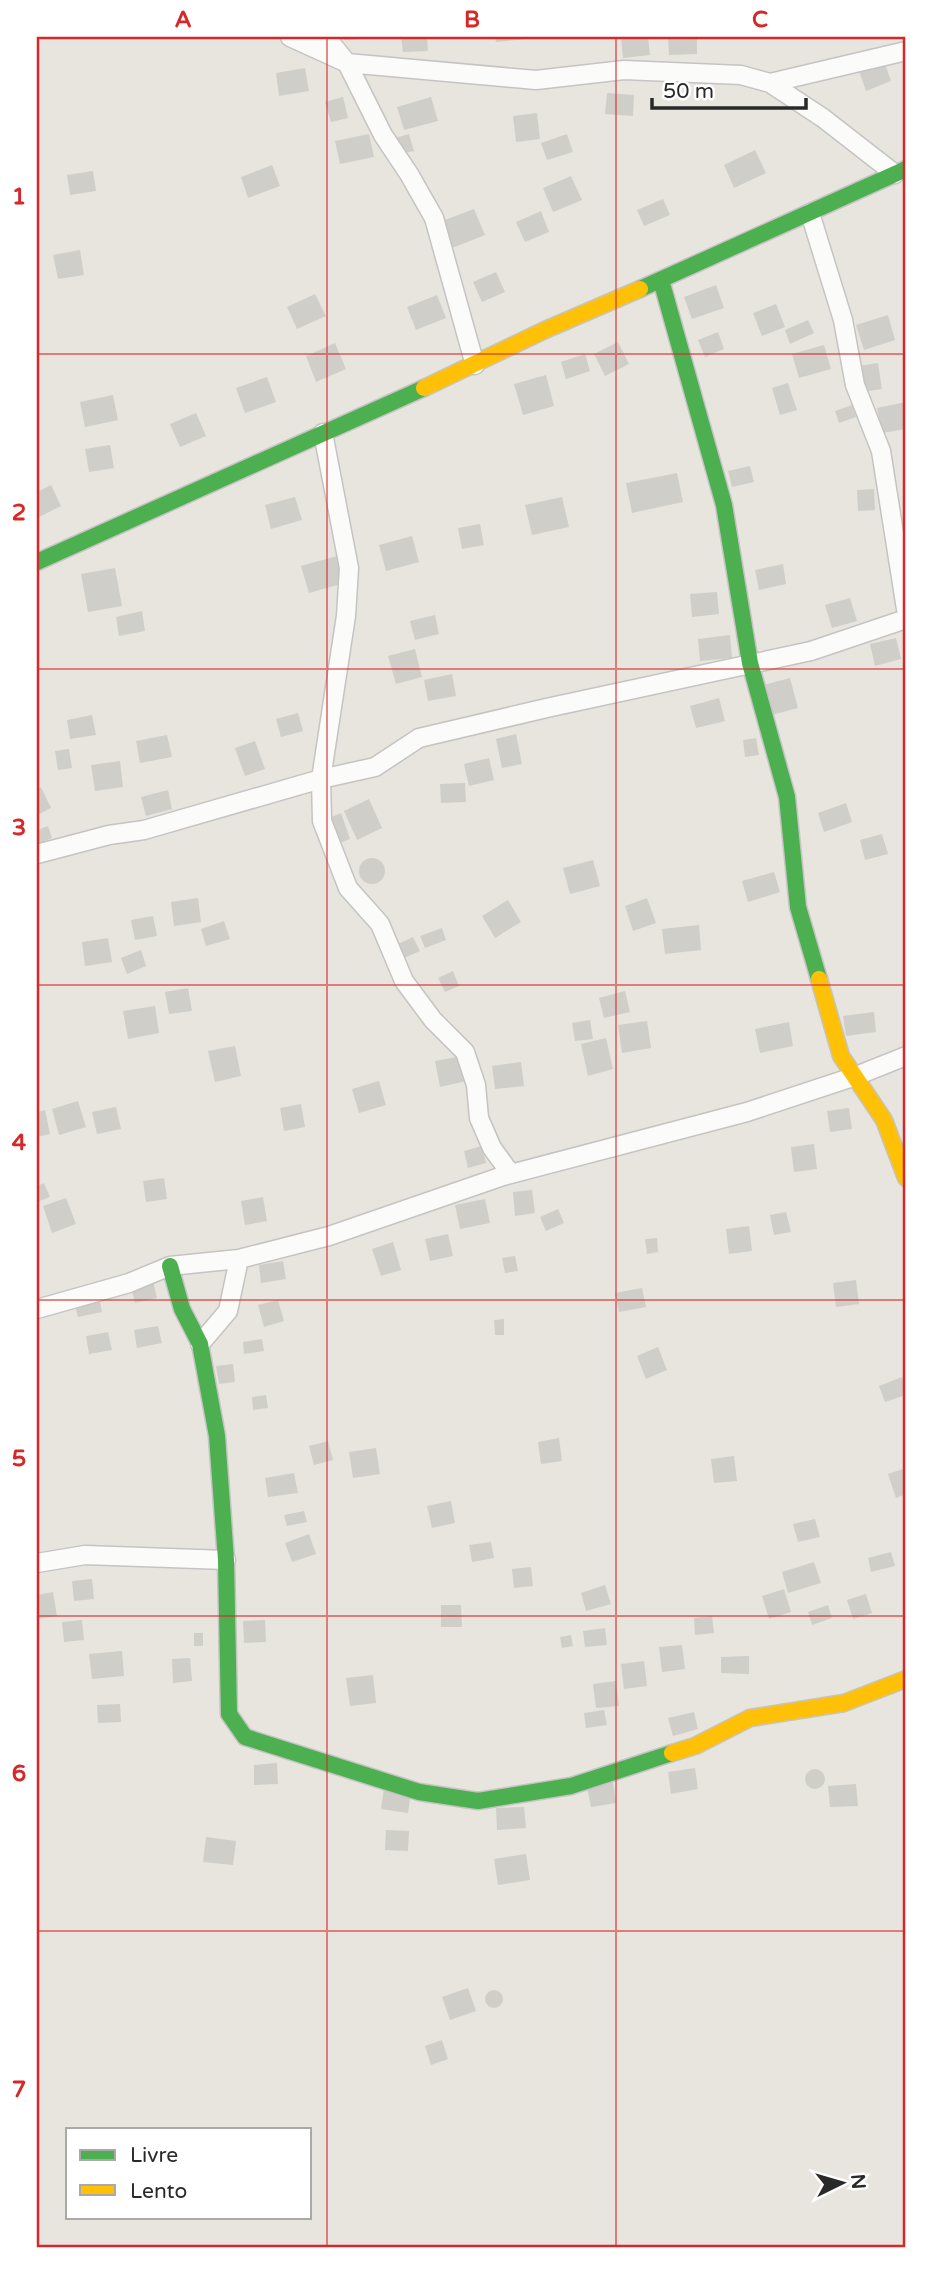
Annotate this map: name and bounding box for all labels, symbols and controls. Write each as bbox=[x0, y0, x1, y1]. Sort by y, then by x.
text: A bbox=[174, 6, 192, 34]
text: B bbox=[464, 6, 480, 34]
text: C bbox=[752, 6, 768, 34]
scale bar bbox=[652, 66, 806, 110]
text: 50 m bbox=[663, 79, 714, 104]
text: 1 bbox=[12, 183, 26, 211]
text: 2 bbox=[12, 499, 26, 527]
text: 3 bbox=[12, 814, 26, 842]
text: 4 bbox=[12, 1129, 27, 1157]
text: 5 bbox=[12, 1445, 26, 1473]
text: 6 bbox=[12, 1760, 26, 1788]
text: 7 bbox=[12, 2076, 26, 2104]
legend bbox=[66, 2128, 312, 2218]
text: Livre bbox=[130, 2143, 178, 2168]
north arrow bbox=[806, 2148, 876, 2218]
text: N bbox=[846, 2173, 870, 2190]
text: Lento bbox=[130, 2179, 187, 2204]

